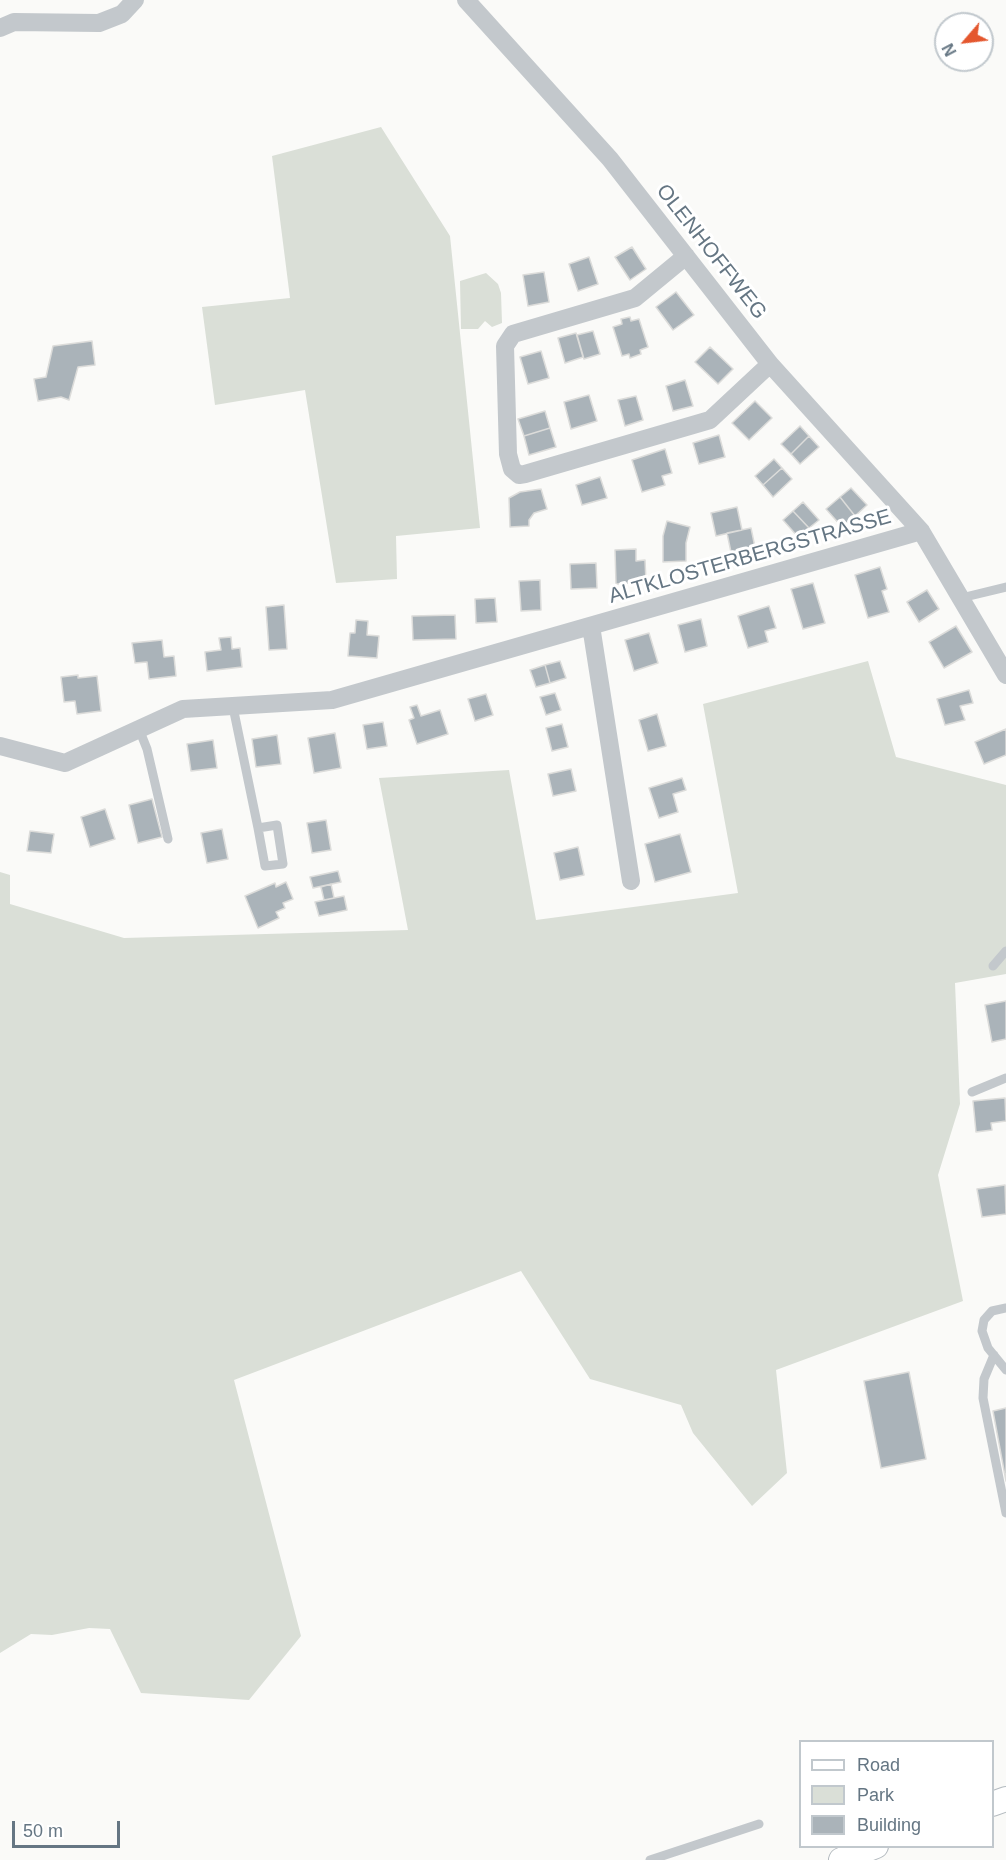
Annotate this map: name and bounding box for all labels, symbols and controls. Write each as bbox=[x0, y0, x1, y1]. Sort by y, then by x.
north arrow bbox=[934, 12, 994, 72]
text: N bbox=[939, 41, 960, 59]
street label: OLENHOFFWEG bbox=[650, 179, 772, 325]
street label: ALTKLOSTERBERGSTRASSE bbox=[606, 505, 894, 609]
legend bbox=[799, 1740, 994, 1848]
text: Road bbox=[857, 1755, 900, 1775]
text: Park bbox=[857, 1785, 894, 1805]
scale bar bbox=[15, 1809, 123, 1847]
text: Building bbox=[857, 1815, 921, 1835]
text: 50 m bbox=[23, 1821, 63, 1841]

